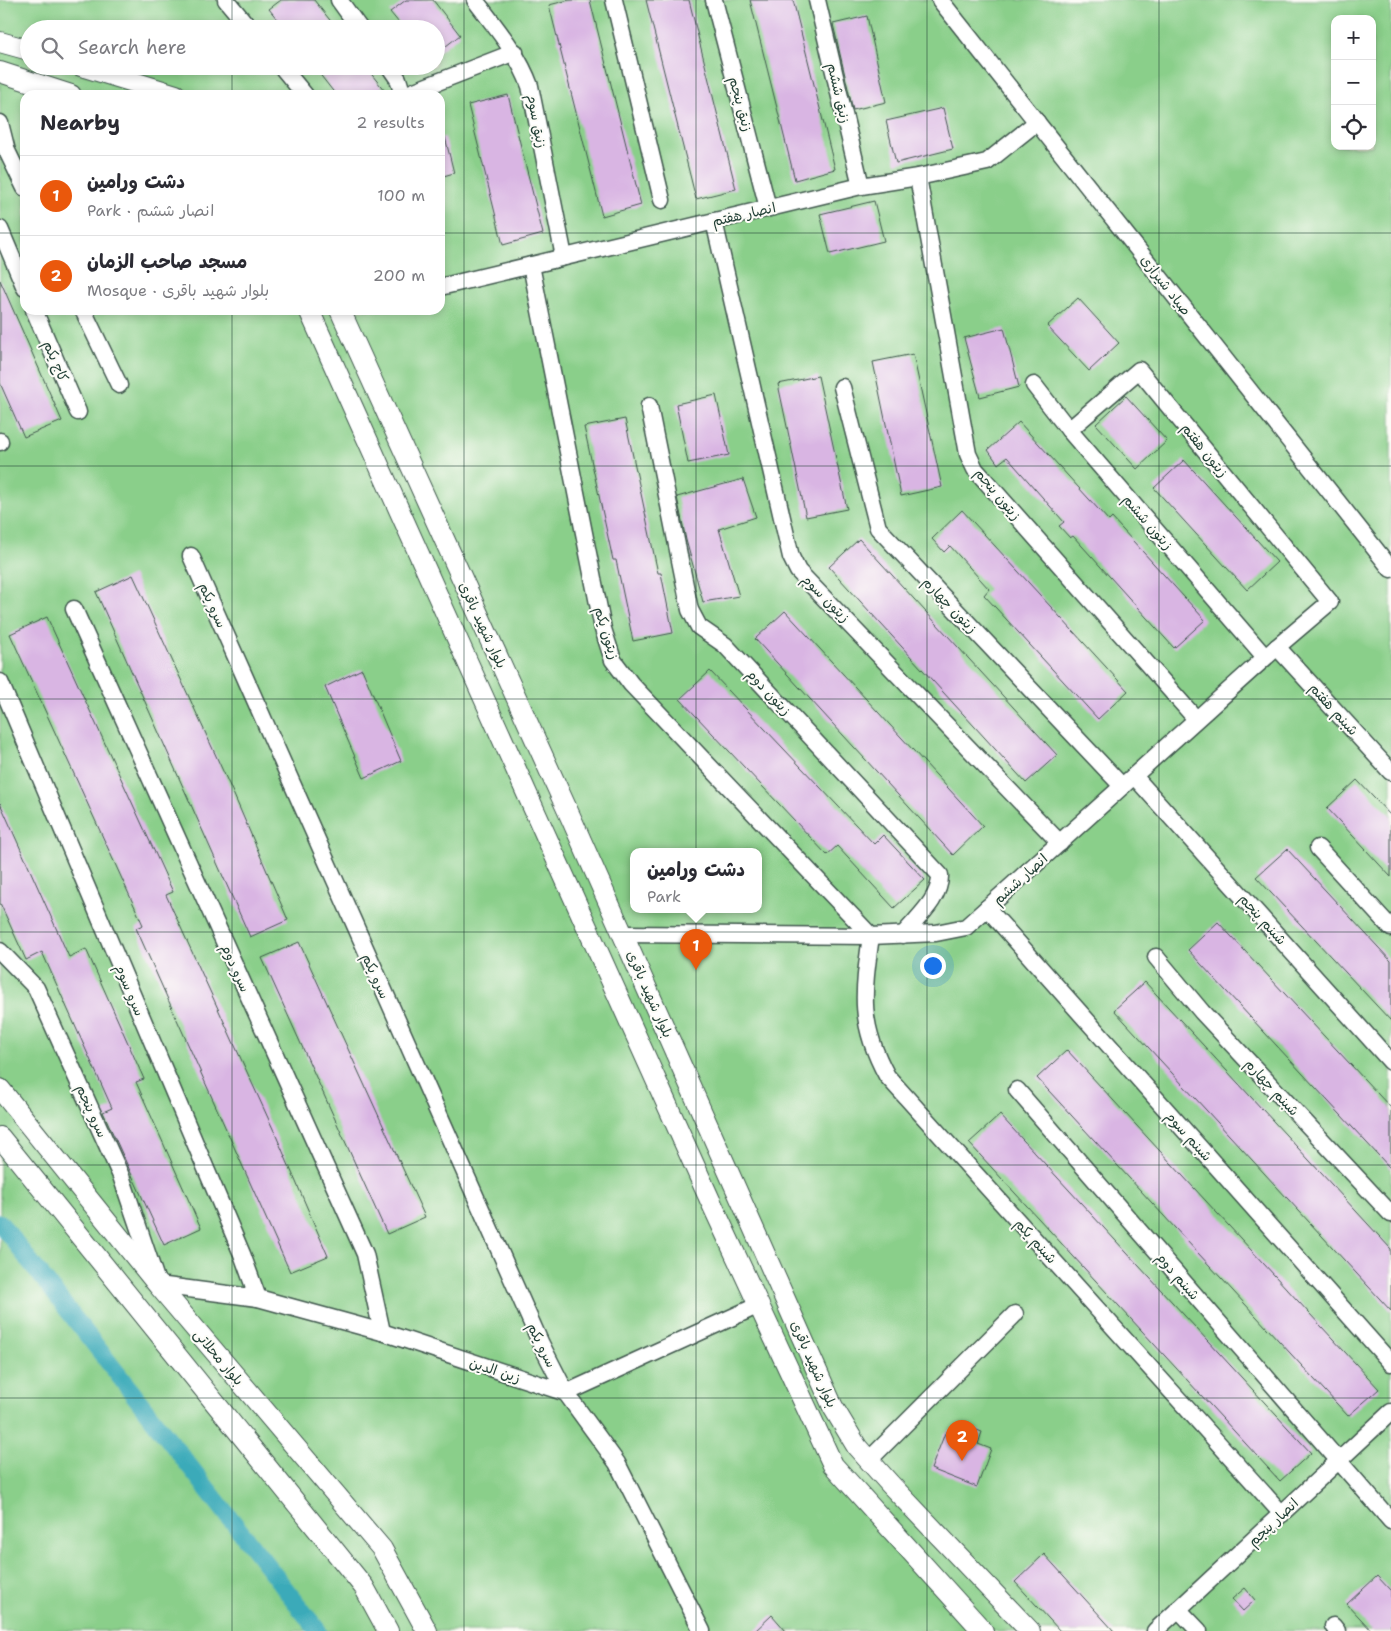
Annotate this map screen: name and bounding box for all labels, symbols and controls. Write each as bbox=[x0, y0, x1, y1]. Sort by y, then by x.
map controls bbox=[1331, 15, 1376, 150]
button: + bbox=[1331, 15, 1376, 60]
search box bbox=[20, 20, 445, 75]
icon: search bbox=[38, 34, 66, 62]
text: Search here bbox=[78, 35, 187, 60]
button: − bbox=[1331, 60, 1376, 105]
street label: زنبق ششم bbox=[821, 61, 855, 125]
street label: زنبق پنجم bbox=[723, 74, 757, 134]
street label: زنبق سوم bbox=[520, 92, 551, 150]
button: locate bbox=[1331, 105, 1376, 150]
text: Nearby bbox=[40, 109, 120, 137]
text: 2 results bbox=[356, 112, 425, 133]
text: دشت ورامین bbox=[87, 169, 185, 194]
text: 1 bbox=[52, 185, 60, 206]
text: 100 m bbox=[377, 185, 425, 206]
street label: انصار هفتم bbox=[710, 198, 778, 232]
text: Park · انصار ششم bbox=[87, 200, 214, 221]
text: مسجد صاحب الزمان bbox=[87, 249, 247, 274]
street label: صیاد شیرازی bbox=[1137, 251, 1195, 319]
text: 2 bbox=[50, 265, 62, 286]
text: 200 m bbox=[373, 265, 425, 286]
text: Mosque · بلوار شهید باقری bbox=[87, 280, 269, 301]
street label: کاج یکم bbox=[37, 338, 73, 385]
street label: زیتون هفتم bbox=[1176, 419, 1232, 482]
street label: زیتون پنجم bbox=[969, 464, 1025, 525]
street label: زیتون ششم bbox=[1118, 491, 1177, 555]
street label: زیتون سوم bbox=[796, 570, 854, 628]
street label: زیتون چهارم bbox=[917, 573, 981, 638]
street label: سرو یکم bbox=[193, 579, 231, 631]
street label: بلوار شهید باقری bbox=[455, 579, 511, 671]
street label: زیتون یکم bbox=[589, 604, 624, 662]
street label: زیتون دوم bbox=[741, 665, 795, 720]
street label: شبنم هفتم bbox=[1304, 679, 1362, 740]
popup bbox=[630, 848, 762, 913]
street label: انصار ششم bbox=[989, 850, 1053, 910]
text: دشت ورامین bbox=[647, 857, 745, 882]
text: Park bbox=[647, 886, 681, 907]
street label: شبنم پنجم bbox=[1234, 890, 1291, 950]
pin: 1 bbox=[680, 929, 712, 970]
street label: سرو دوم bbox=[216, 941, 255, 996]
street label: بلوار شهید باقری bbox=[623, 948, 677, 1040]
street label: سرو یکم bbox=[356, 950, 394, 1002]
your location bbox=[920, 953, 946, 979]
street label: سرو سوم bbox=[108, 961, 149, 1020]
street label: شبنم چهارم bbox=[1240, 1055, 1303, 1121]
street label: سرو پنجم bbox=[71, 1082, 112, 1141]
street label: شبنم سوم bbox=[1160, 1107, 1216, 1167]
street label: شبنم یکم bbox=[1010, 1215, 1061, 1269]
street label: شبنم دوم bbox=[1151, 1248, 1204, 1305]
street label: بلوار شهید باقری bbox=[787, 1318, 841, 1410]
street label: سرو یکم bbox=[522, 1320, 561, 1371]
street label: بلوار محلاتی bbox=[190, 1325, 248, 1389]
street label: زین الدین bbox=[467, 1353, 523, 1387]
pin: 2 bbox=[946, 1420, 978, 1461]
street label: انصار پنجم bbox=[1244, 1494, 1304, 1551]

